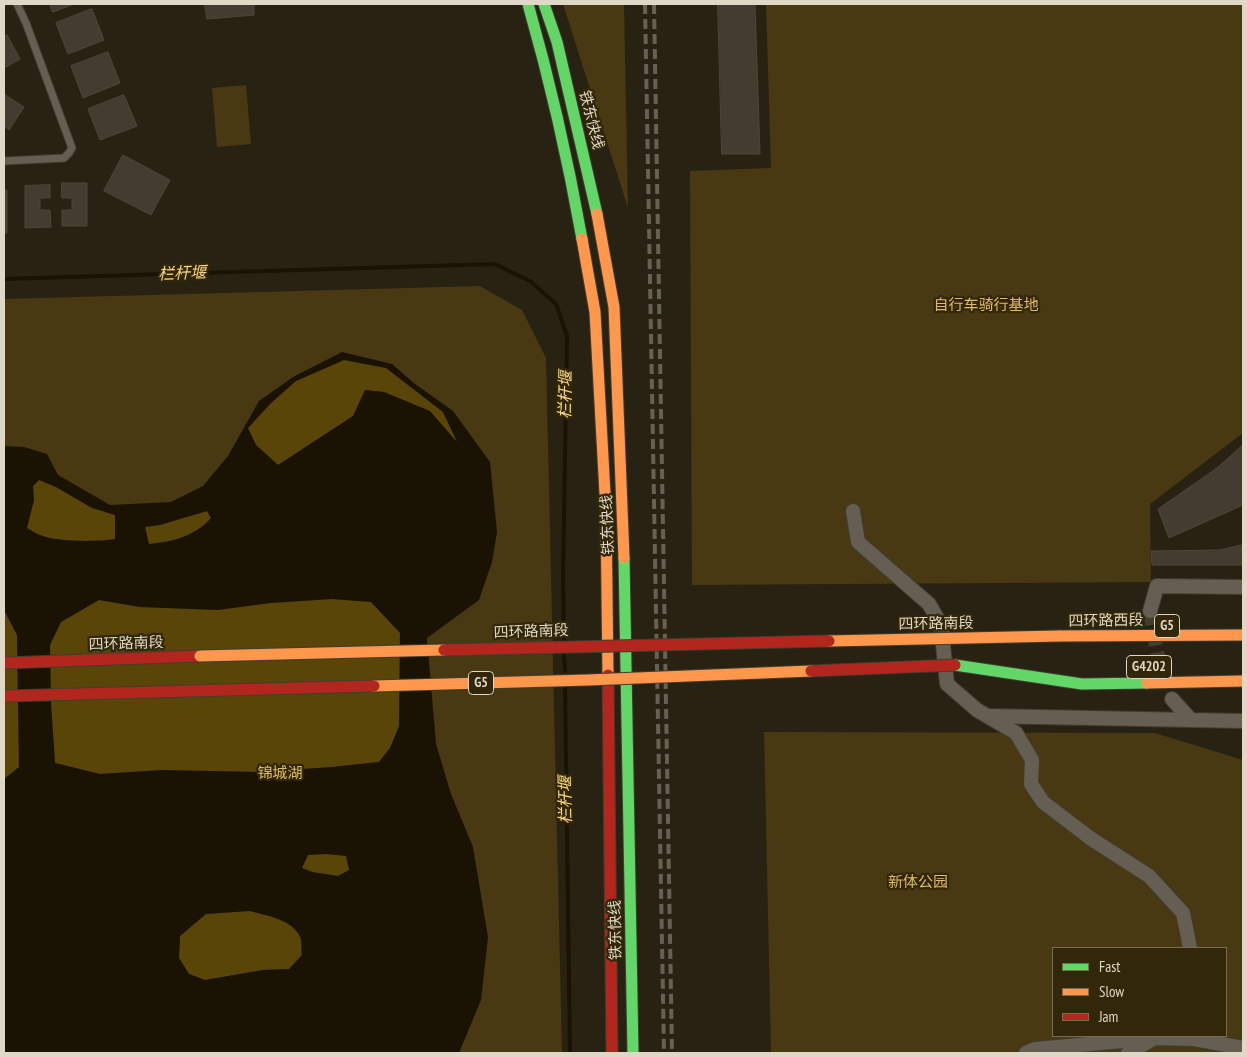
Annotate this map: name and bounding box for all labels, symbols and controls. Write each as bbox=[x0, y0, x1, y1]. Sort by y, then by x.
street label: 铁东快线 bbox=[575, 89, 607, 151]
water label: 栏杆堰 bbox=[158, 264, 206, 284]
park label: 自行车骑行基地 bbox=[934, 297, 1038, 315]
water label: 栏杆堰 bbox=[556, 371, 576, 419]
street label: 铁东快线 bbox=[598, 495, 618, 555]
street label: 四环路西段 bbox=[1068, 611, 1144, 631]
street label: 四环路南段 bbox=[898, 614, 974, 634]
road number: G5 bbox=[1154, 614, 1180, 638]
street label: 四环路南段 bbox=[493, 622, 569, 642]
street label: 四环路南段 bbox=[88, 634, 164, 654]
road number: G4202 bbox=[1126, 656, 1172, 679]
road number: G5 bbox=[468, 671, 494, 694]
park label: 锦城湖 bbox=[258, 765, 302, 783]
water label: 栏杆堰 bbox=[556, 776, 576, 824]
park label: 新体公园 bbox=[888, 874, 948, 892]
street label: 铁东快线 bbox=[606, 900, 626, 960]
legend bbox=[1052, 947, 1227, 1037]
text: Fast bbox=[1099, 957, 1120, 976]
text: Slow bbox=[1099, 982, 1124, 1001]
text: Jam bbox=[1099, 1007, 1118, 1026]

